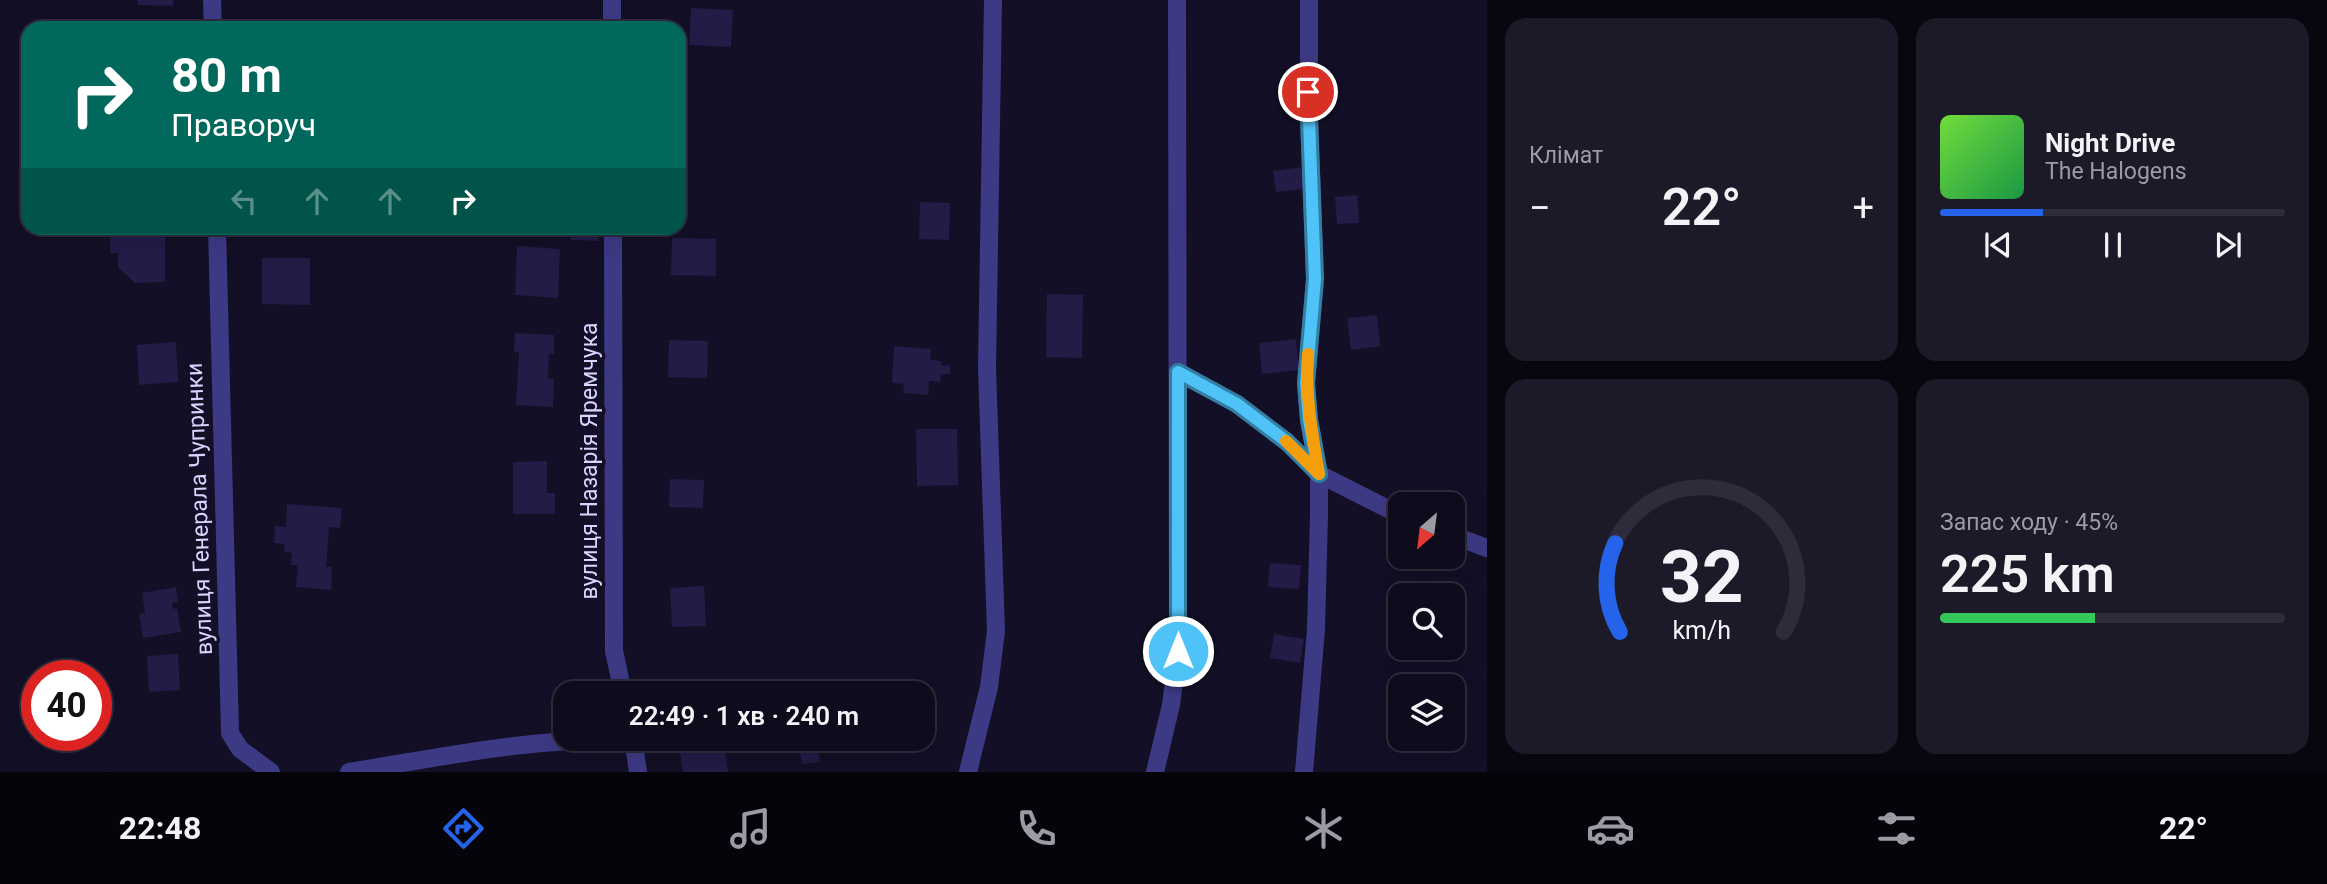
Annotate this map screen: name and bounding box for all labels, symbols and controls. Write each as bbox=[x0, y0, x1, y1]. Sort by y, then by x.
text: 80 m bbox=[171, 47, 282, 104]
icon: right bbox=[56, 49, 147, 140]
pin bbox=[1278, 62, 1338, 122]
icon: arrive bbox=[1289, 73, 1327, 111]
text: Праворуч bbox=[171, 106, 316, 144]
text: Night Drive bbox=[2045, 128, 2175, 158]
text: Клімат bbox=[1529, 142, 1603, 169]
text: The Halogens bbox=[2045, 158, 2187, 185]
text: 22° bbox=[1662, 177, 1741, 238]
icon: left bbox=[225, 182, 263, 220]
icon: ahead bbox=[298, 182, 336, 220]
icon: ahead bbox=[371, 182, 409, 220]
icon: right bbox=[444, 182, 482, 220]
text: − bbox=[1529, 186, 1551, 230]
text: + bbox=[1852, 186, 1874, 230]
icon: previous bbox=[1979, 226, 2017, 264]
icon: pause bbox=[2094, 226, 2132, 264]
icon: next bbox=[2209, 226, 2247, 264]
street label: вулиця Назарія Яремчука bbox=[576, 322, 603, 600]
street label: вулиця Генерала Чупринки bbox=[181, 362, 218, 656]
north arrow bbox=[1388, 492, 1465, 569]
map controls bbox=[1388, 492, 1465, 751]
text: Запас ходу · 45% bbox=[1940, 509, 2118, 536]
text: 32 bbox=[1660, 535, 1743, 621]
text: 225 km bbox=[1940, 544, 2115, 605]
button: search bbox=[1388, 583, 1465, 660]
position arrow bbox=[1141, 614, 1215, 688]
text: km/h bbox=[1672, 616, 1731, 645]
speed limit sign: 40 bbox=[21, 660, 112, 751]
button: layers bbox=[1388, 674, 1465, 751]
text: 22:49 · 1 хв · 240 m bbox=[629, 701, 859, 731]
icon: directions bbox=[439, 804, 488, 853]
icon: music bbox=[726, 804, 775, 853]
icon: phone bbox=[1012, 804, 1061, 853]
icon: climate bbox=[1299, 804, 1348, 853]
icon: car bbox=[1586, 804, 1635, 853]
icon: filters bbox=[1872, 804, 1921, 853]
text: 22:48 bbox=[119, 809, 201, 847]
text: 22° bbox=[2159, 809, 2208, 847]

